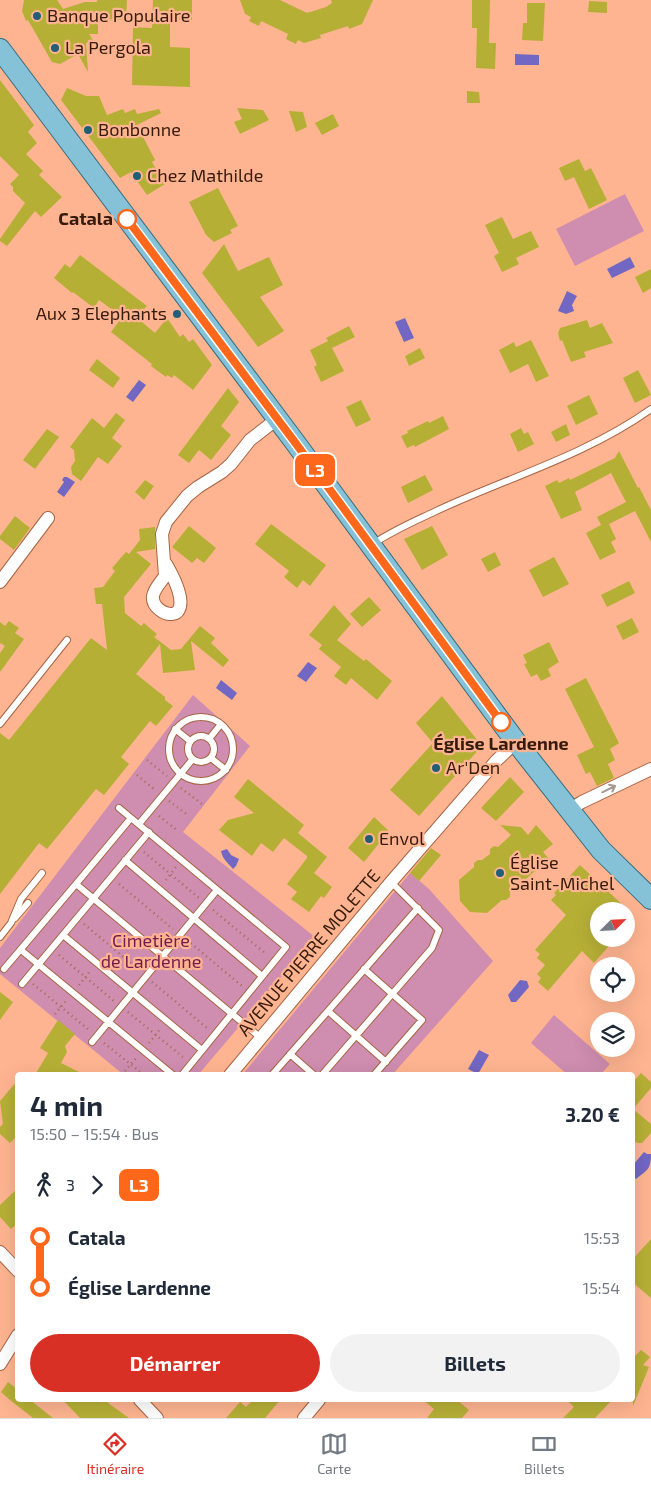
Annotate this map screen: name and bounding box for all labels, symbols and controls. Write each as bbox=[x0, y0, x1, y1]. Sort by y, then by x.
place label: Banque Populaire bbox=[47, 4, 190, 26]
marker: Banque Populaire bbox=[31, 10, 43, 22]
place label: La Pergola bbox=[65, 36, 151, 58]
marker: La Pergola bbox=[49, 42, 61, 54]
place label: Bonbonne bbox=[98, 118, 181, 140]
marker: Bonbonne bbox=[82, 124, 94, 136]
place label: Chez Mathilde bbox=[147, 164, 263, 186]
marker: Chez Mathilde bbox=[131, 170, 143, 182]
place label: Catala bbox=[58, 207, 113, 229]
marker: Catala bbox=[117, 209, 137, 229]
place label: Aux 3 Elephants bbox=[36, 302, 167, 324]
marker: Aux 3 Elephants bbox=[171, 308, 183, 320]
line badge: L3 bbox=[292, 454, 338, 486]
text: L3 bbox=[305, 459, 325, 481]
marker: Église Lardenne bbox=[491, 712, 511, 732]
place label: Église Lardenne bbox=[433, 732, 569, 754]
place label: Ar'Den bbox=[446, 756, 500, 778]
marker: Ar'Den bbox=[430, 762, 442, 774]
one-way arrow bbox=[601, 783, 616, 793]
place label: Envol bbox=[379, 827, 425, 849]
marker: Envol bbox=[363, 833, 375, 845]
place label: Église Saint-Michel bbox=[510, 851, 615, 894]
street label: AVENUE PIERRE MOLETTE bbox=[232, 865, 384, 1040]
marker: Église Saint-Michel bbox=[494, 867, 506, 879]
north arrow bbox=[590, 902, 635, 948]
map controls bbox=[590, 902, 635, 1057]
park label: Cimetière de Lardenne bbox=[101, 929, 201, 972]
button: locate bbox=[590, 957, 635, 1002]
button: layers bbox=[590, 1012, 635, 1057]
text: 4 min bbox=[30, 1088, 103, 1122]
text: 3.20 € bbox=[565, 1103, 620, 1126]
text: 15:50 – 15:54 · Bus bbox=[30, 1124, 159, 1143]
icon: walk bbox=[30, 1171, 58, 1199]
icon: forward bbox=[83, 1171, 111, 1199]
text: L3 bbox=[129, 1174, 149, 1196]
text: 3 bbox=[66, 1175, 75, 1194]
text: Catala bbox=[68, 1226, 126, 1249]
text: 15:53 bbox=[584, 1228, 620, 1247]
text: Église Lardenne bbox=[68, 1276, 211, 1299]
text: 15:54 bbox=[583, 1278, 620, 1297]
button: Démarrer bbox=[30, 1334, 320, 1392]
button: Billets bbox=[330, 1334, 620, 1392]
tab: Itinéraire bbox=[86, 1430, 144, 1477]
tab: Carte bbox=[317, 1430, 351, 1477]
tab: Billets bbox=[524, 1430, 565, 1477]

